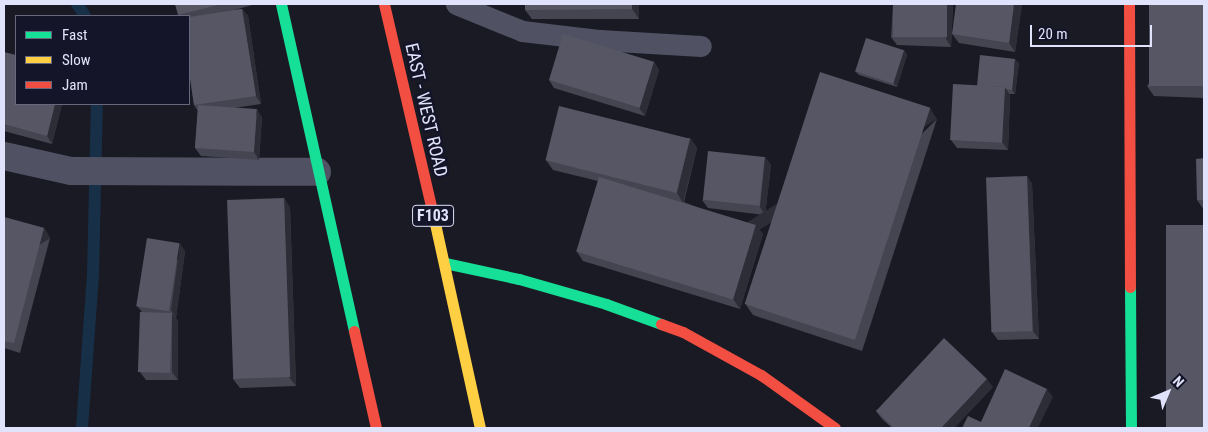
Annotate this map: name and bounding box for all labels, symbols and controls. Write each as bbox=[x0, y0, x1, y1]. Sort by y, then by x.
legend bbox=[15, 15, 190, 105]
scale bar bbox=[1033, 15, 1156, 47]
text: 20 m bbox=[1038, 25, 1068, 43]
text: Fast bbox=[62, 26, 87, 44]
street label: EAST - WEST ROAD bbox=[400, 41, 452, 179]
text: Slow bbox=[62, 51, 91, 69]
text: Jam bbox=[62, 76, 88, 94]
road number: F103 bbox=[412, 202, 454, 230]
north arrow bbox=[1143, 367, 1193, 417]
text: N bbox=[1170, 373, 1187, 390]

